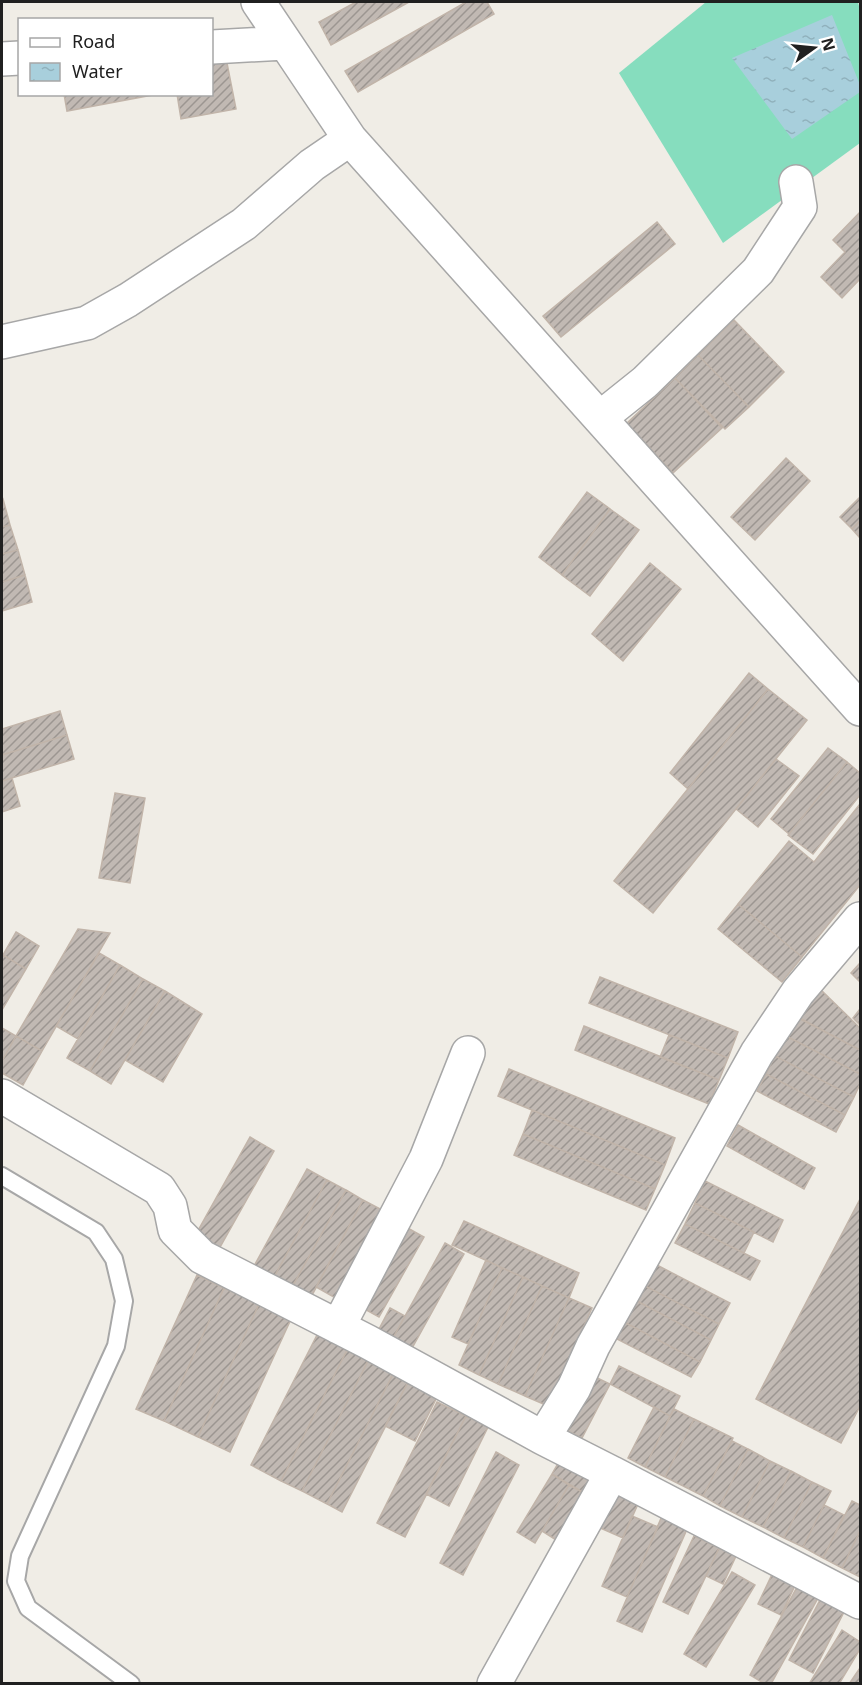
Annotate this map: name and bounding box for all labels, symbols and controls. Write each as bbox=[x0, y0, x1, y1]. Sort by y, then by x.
legend bbox=[18, 18, 213, 96]
north arrow bbox=[784, 18, 844, 78]
text: Road bbox=[72, 29, 115, 53]
text: N bbox=[816, 35, 841, 53]
text: Water bbox=[72, 59, 123, 83]

